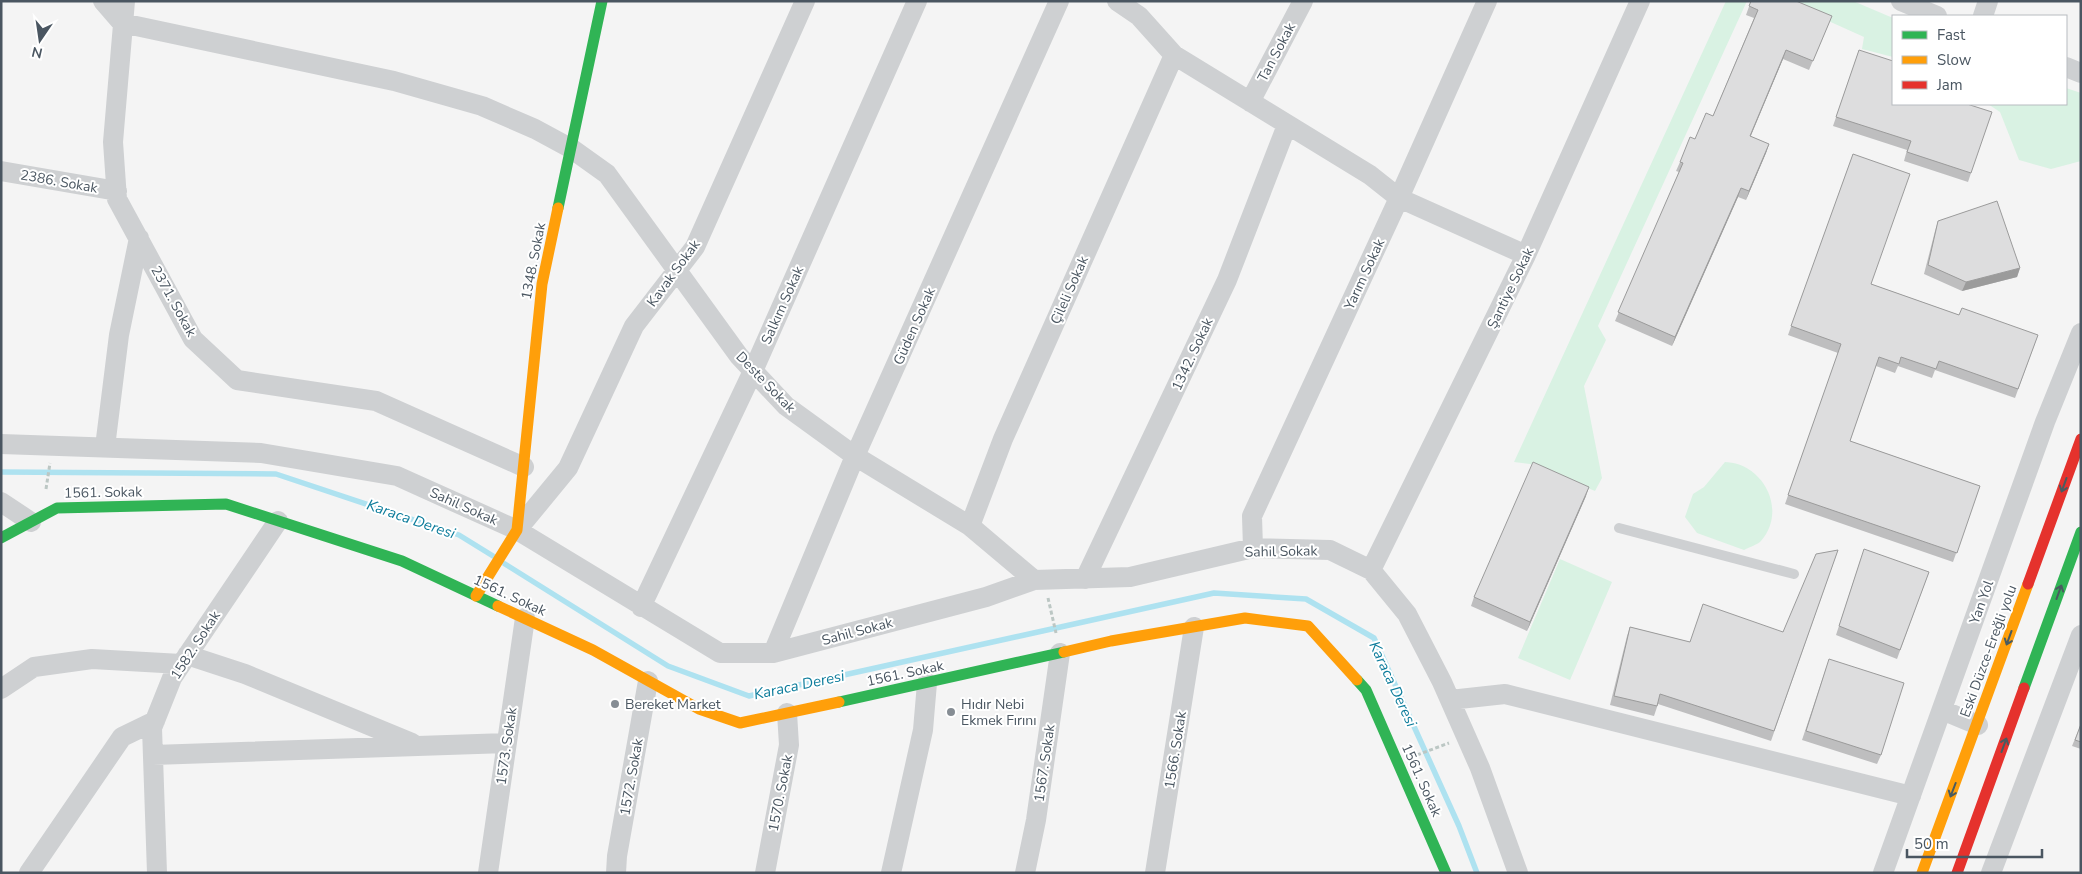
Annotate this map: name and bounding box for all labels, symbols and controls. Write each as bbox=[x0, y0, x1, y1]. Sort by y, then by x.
north arrow bbox=[15, 15, 65, 65]
legend bbox=[1892, 15, 2067, 105]
street label: Tan Sokak bbox=[1253, 19, 1300, 85]
text: Fast bbox=[1937, 25, 1966, 45]
text: N bbox=[30, 42, 44, 63]
text: Slow bbox=[1937, 50, 1972, 70]
text: Jam bbox=[1936, 75, 1963, 95]
street label: 2386. Sokak bbox=[19, 165, 100, 198]
street label: 1348. Sokak bbox=[517, 220, 550, 301]
street label: Kavak Sokak bbox=[643, 235, 705, 311]
street label: Yarım Sokak bbox=[1339, 235, 1390, 314]
street label: Şantiye Sokak bbox=[1483, 244, 1539, 332]
street label: Çileli Sokak bbox=[1046, 252, 1093, 327]
street label: 2371. Sokak bbox=[146, 262, 201, 341]
street label: Salkım Sokak bbox=[757, 262, 809, 347]
street label: Güden Sokak bbox=[889, 284, 940, 368]
street label: 1342. Sokak bbox=[1167, 314, 1218, 394]
street label: Deste Sokak bbox=[732, 348, 800, 418]
one-way arrow bbox=[2059, 477, 2068, 492]
street label: 1561. Sokak bbox=[64, 482, 143, 503]
street label: Sahil Sokak bbox=[427, 483, 502, 530]
water label: Karaca Deresi bbox=[364, 495, 458, 544]
street label: Sahil Sokak bbox=[1244, 541, 1319, 562]
street label: 1561. Sokak bbox=[470, 570, 550, 621]
street label: Yan Yol bbox=[1964, 577, 1998, 628]
street label: Eski Düzce-Ereğli yolu bbox=[1956, 582, 2021, 720]
one-way arrow bbox=[2055, 585, 2064, 600]
street label: 1582. Sokak bbox=[166, 606, 225, 683]
street label: Sahil Sokak bbox=[820, 613, 896, 650]
one-way arrow bbox=[2004, 630, 2013, 645]
water label: Karaca Deresi bbox=[1364, 638, 1422, 731]
street label: 1561. Sokak bbox=[865, 656, 946, 691]
water label: Karaca Deresi bbox=[752, 666, 847, 704]
place label: Bereket Market bbox=[625, 695, 721, 714]
place label: Hıdır Nebi Ekmek Fırını bbox=[961, 695, 1036, 730]
marker: Bereket Market bbox=[609, 698, 621, 710]
street label: 1573. Sokak bbox=[492, 705, 521, 786]
marker: Hıdır Nebi Ekmek Fırını bbox=[945, 706, 957, 718]
street label: 1566. Sokak bbox=[1160, 709, 1191, 790]
street label: 1567. Sokak bbox=[1030, 722, 1059, 803]
street label: 1572. Sokak bbox=[615, 736, 648, 817]
one-way arrow bbox=[2000, 738, 2009, 753]
street label: 1561. Sokak bbox=[1397, 741, 1447, 821]
street label: 1570. Sokak bbox=[764, 752, 797, 833]
one-way arrow bbox=[1948, 782, 1957, 798]
scale bar bbox=[1907, 826, 2042, 858]
text: 50 m bbox=[1914, 834, 1949, 854]

